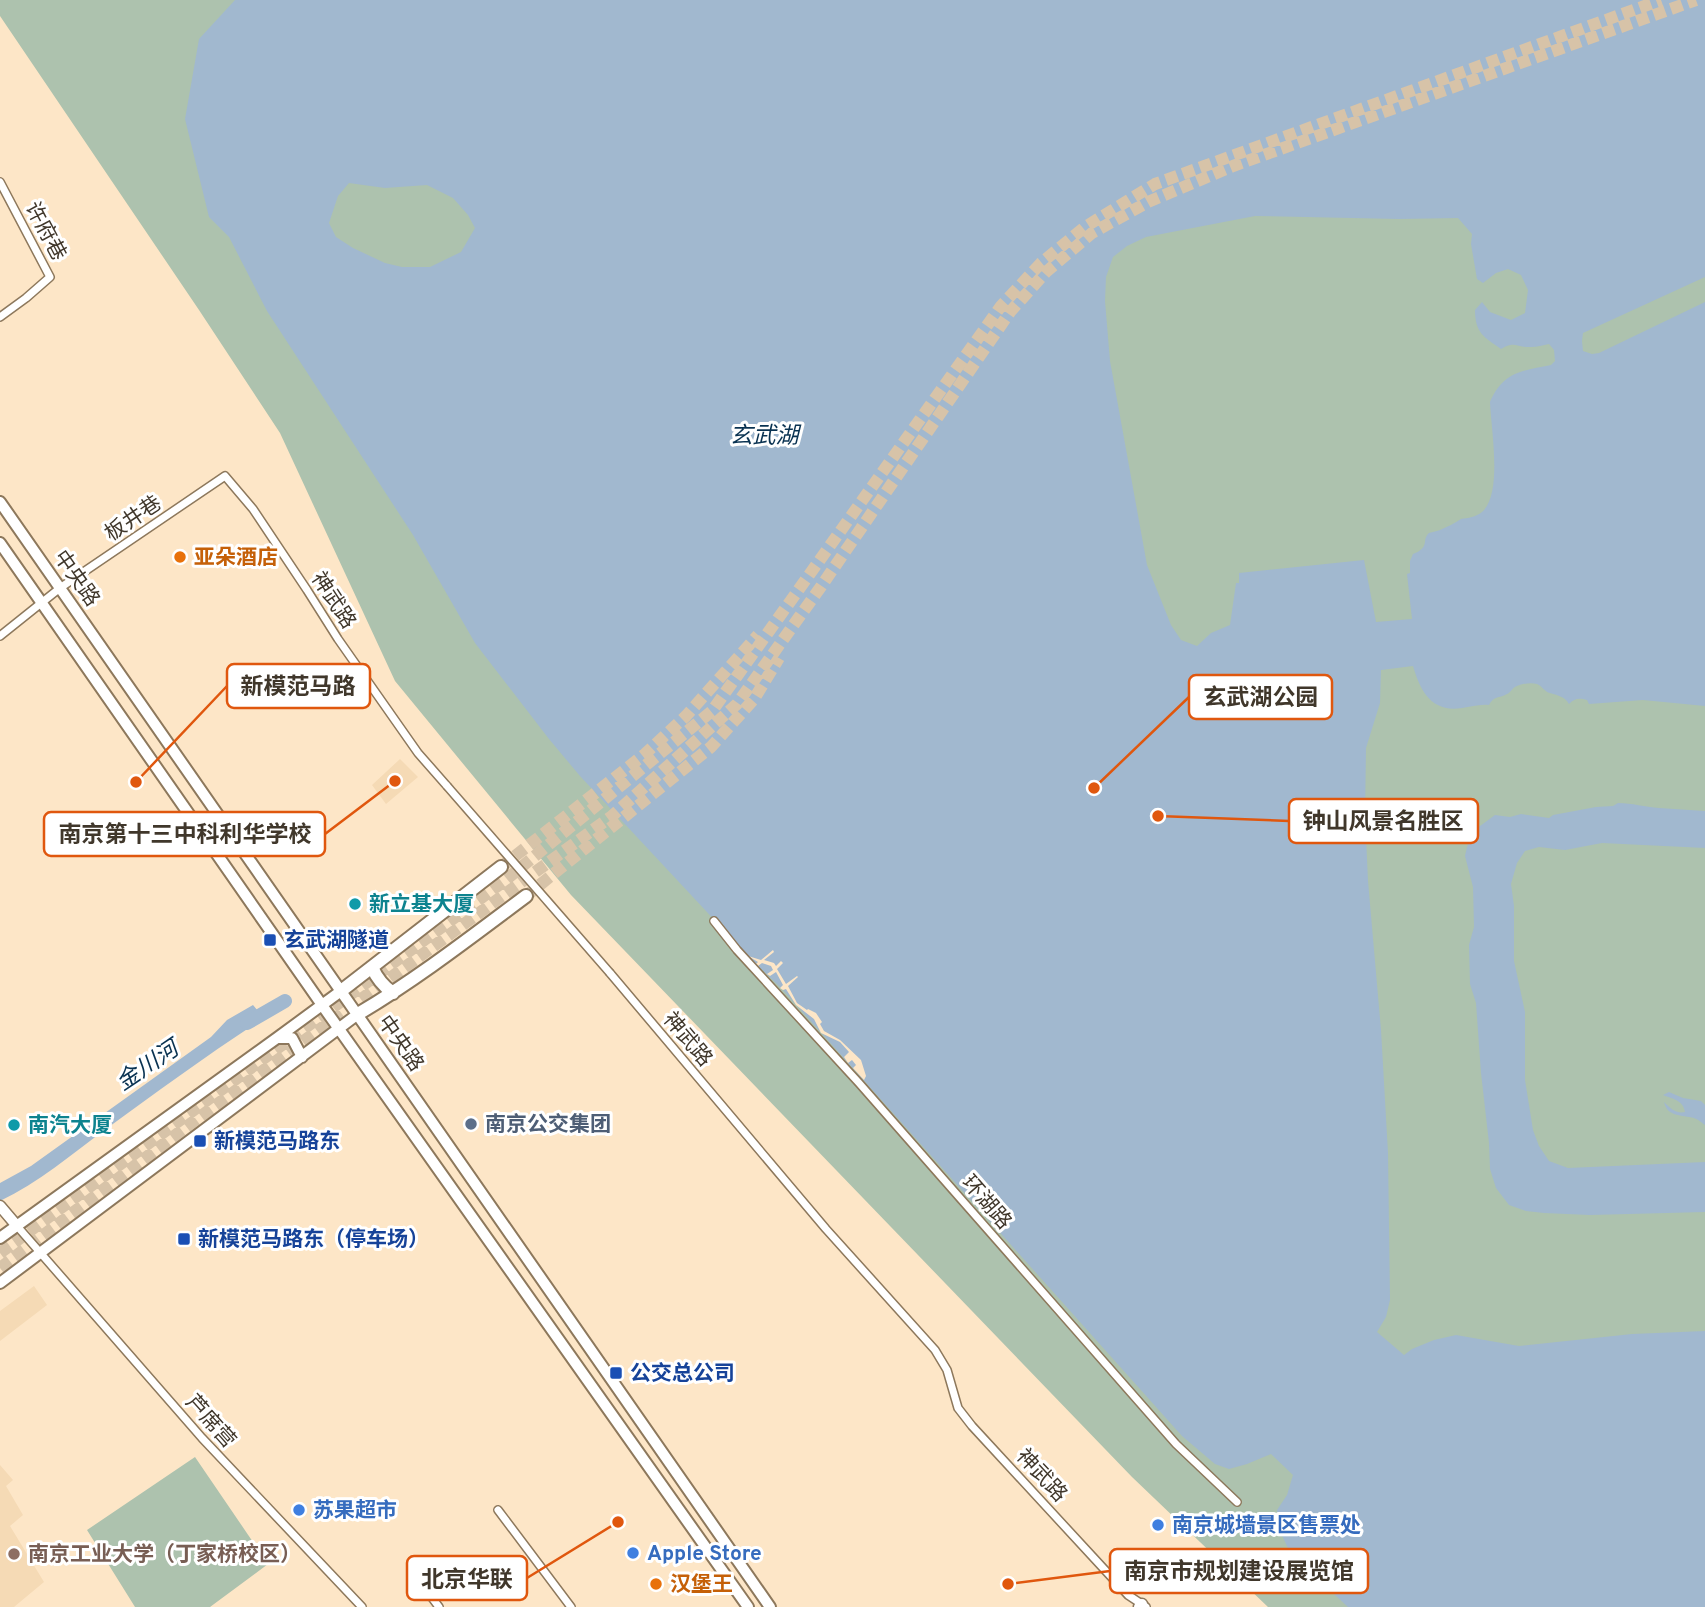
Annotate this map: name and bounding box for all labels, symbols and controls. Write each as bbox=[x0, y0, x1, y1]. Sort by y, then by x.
street label: 许府巷 bbox=[18, 198, 71, 266]
water label: 玄武湖 bbox=[730, 423, 802, 452]
street label: 板井巷 bbox=[100, 490, 168, 548]
street label: 中央路 bbox=[47, 545, 105, 612]
place label: 亚朵酒店 bbox=[194, 545, 278, 572]
marker: 亚朵酒店 bbox=[172, 549, 188, 565]
street label: 神武路 bbox=[304, 567, 361, 635]
callout: 新模范马路 bbox=[227, 664, 370, 708]
text: 新模范马路 bbox=[241, 674, 356, 703]
callout: 玄武湖公园 bbox=[1189, 675, 1332, 719]
text: 玄武湖公园 bbox=[1204, 685, 1319, 714]
callout: 钟山风景名胜区 bbox=[1289, 799, 1478, 843]
text: 钟山风景名胜区 bbox=[1303, 809, 1464, 838]
callout: 南京第十三中科利华学校 bbox=[44, 812, 325, 856]
text: 南京第十三中科利华学校 bbox=[59, 822, 312, 851]
place label: 新立基大厦 bbox=[369, 892, 474, 919]
marker: 新立基大厦 bbox=[347, 896, 363, 912]
place label: 玄武湖隧道 bbox=[284, 928, 389, 955]
marker: 玄武湖隧道 bbox=[262, 932, 278, 948]
street label: 神武路 bbox=[656, 1007, 717, 1073]
street label: 中央路 bbox=[371, 1010, 429, 1077]
water label: 金川河 bbox=[112, 1034, 188, 1098]
place label: 南京公交集团 bbox=[485, 1112, 611, 1139]
place label: 南汽大厦 bbox=[28, 1113, 112, 1140]
marker: 南京公交集团 bbox=[463, 1116, 479, 1132]
marker: 南汽大厦 bbox=[6, 1117, 22, 1133]
place label: 新模范马路东 bbox=[214, 1129, 340, 1156]
marker: 新模范马路东 bbox=[192, 1133, 208, 1149]
street label: 环湖路 bbox=[955, 1170, 1017, 1236]
place label: 新模范马路东（停车场） bbox=[198, 1227, 429, 1254]
marker: 新模范马路东（停车场） bbox=[176, 1231, 192, 1247]
place label: 公交总公司 bbox=[630, 1361, 735, 1388]
marker: 公交总公司 bbox=[608, 1365, 624, 1381]
street label: 芦席营 bbox=[179, 1390, 241, 1454]
street label: 神武路 bbox=[1010, 1444, 1072, 1508]
place label: 苏果超市 bbox=[313, 1498, 397, 1525]
marker: 苏果超市 bbox=[291, 1502, 307, 1518]
place label: 南京城墙景区售票处 bbox=[1172, 1513, 1361, 1540]
marker: 南京城墙景区售票处 bbox=[1150, 1517, 1166, 1533]
place label: Apple Store bbox=[647, 1541, 762, 1568]
place label: 南京工业大学（丁家桥校区） bbox=[28, 1542, 301, 1569]
marker: Apple Store bbox=[625, 1545, 641, 1561]
marker: 南京工业大学（丁家桥校区） bbox=[6, 1546, 22, 1562]
callout: 南京市规划建设展览馆 bbox=[1110, 1549, 1368, 1593]
callout: 北京华联 bbox=[407, 1556, 527, 1600]
text: 南京市规划建设展览馆 bbox=[1124, 1558, 1354, 1588]
text: 北京华联 bbox=[421, 1567, 513, 1596]
place label: 汉堡王 bbox=[670, 1572, 733, 1599]
marker: 汉堡王 bbox=[648, 1576, 664, 1592]

